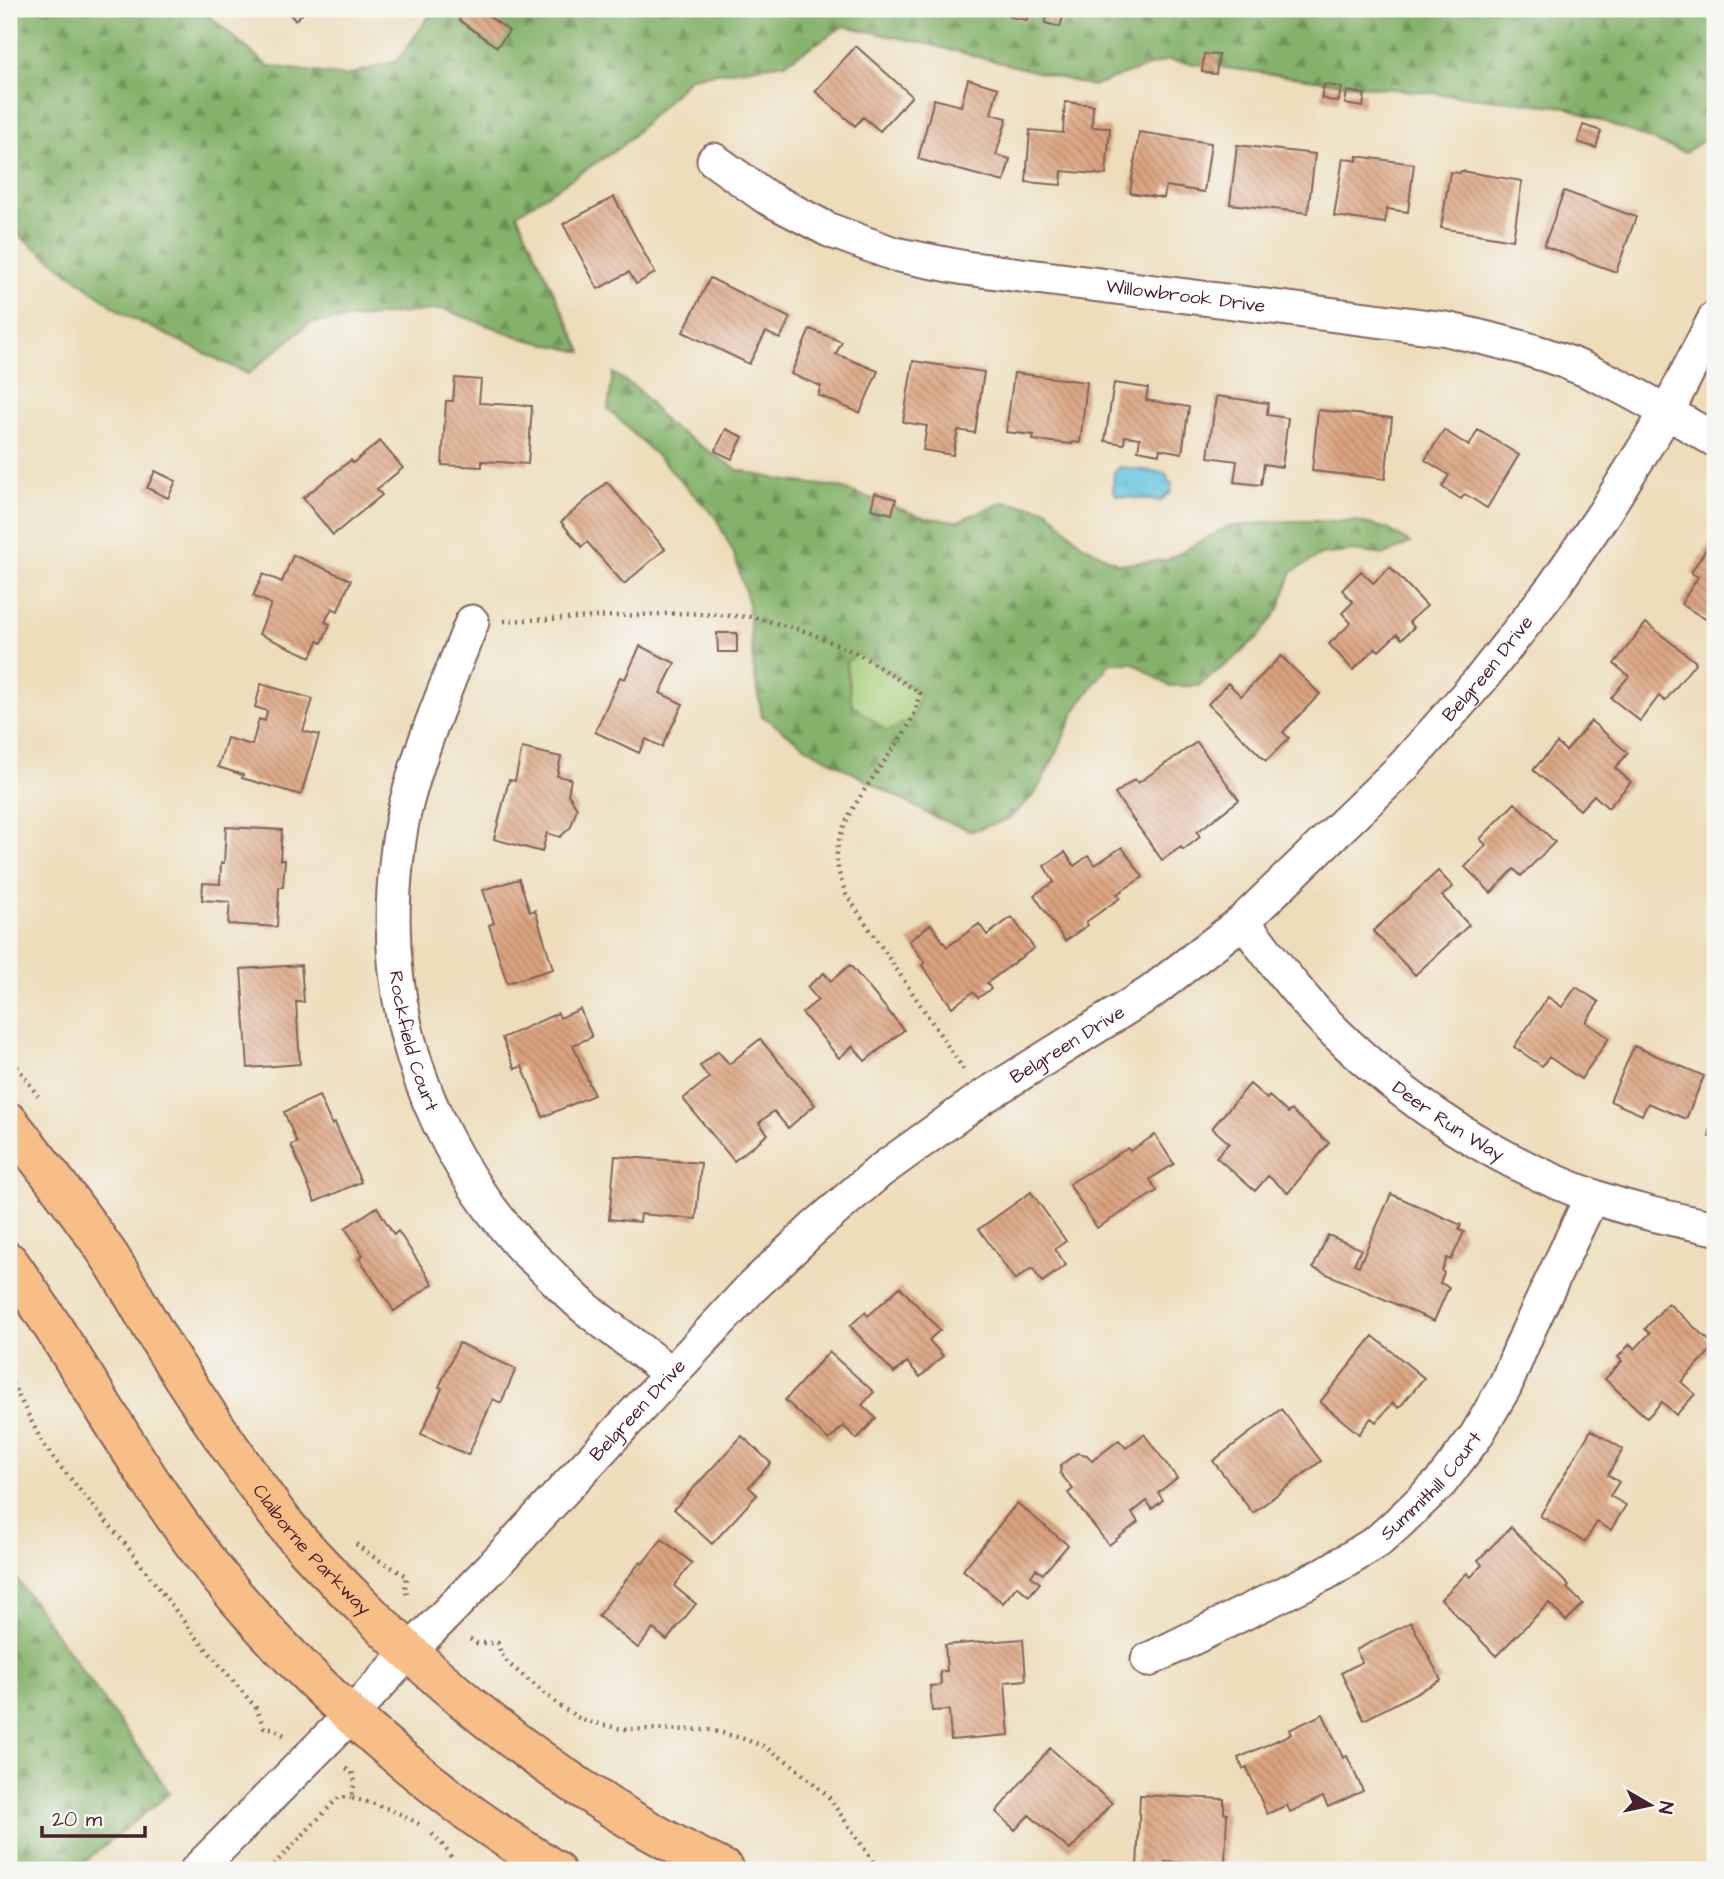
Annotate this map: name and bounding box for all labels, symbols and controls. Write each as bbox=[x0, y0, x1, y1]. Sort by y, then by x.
street label: Willowbrook Drive bbox=[1104, 272, 1267, 319]
street label: Belgreen Drive bbox=[1436, 610, 1540, 728]
street label: Rockfield Court bbox=[382, 969, 446, 1116]
street label: Belgreen Drive bbox=[1005, 999, 1130, 1090]
street label: Deer Run Way bbox=[1387, 1074, 1510, 1169]
street label: Belgreen Drive bbox=[583, 1353, 692, 1467]
street label: Summithill Court bbox=[1374, 1425, 1489, 1546]
street label: Claiborne Parkway bbox=[246, 1478, 378, 1622]
north arrow bbox=[1616, 1770, 1686, 1840]
scale bar bbox=[42, 1795, 145, 1839]
text: N bbox=[1651, 1799, 1680, 1816]
text: 20 m bbox=[52, 1805, 103, 1834]

